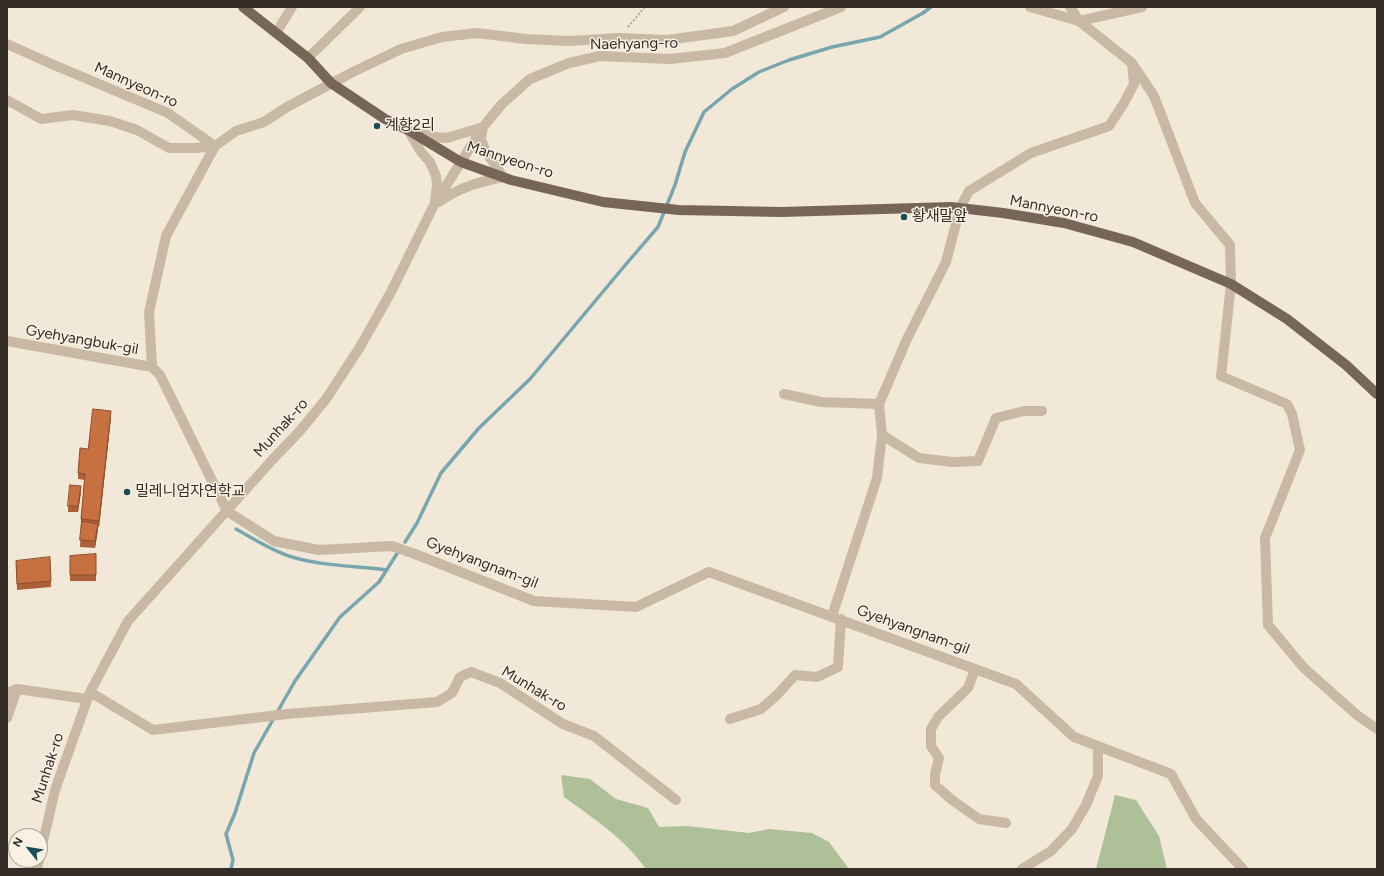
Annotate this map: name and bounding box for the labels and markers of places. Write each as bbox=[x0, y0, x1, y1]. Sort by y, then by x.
place label: 계향2리 bbox=[385, 117, 435, 135]
marker: 계향2리 bbox=[372, 121, 382, 131]
place label: 황새말앞 bbox=[912, 208, 967, 226]
marker: 황새말앞 bbox=[899, 212, 909, 222]
place label: 밀레니엄자연학교 bbox=[135, 483, 245, 501]
marker: 밀레니엄자연학교 bbox=[122, 487, 132, 497]

